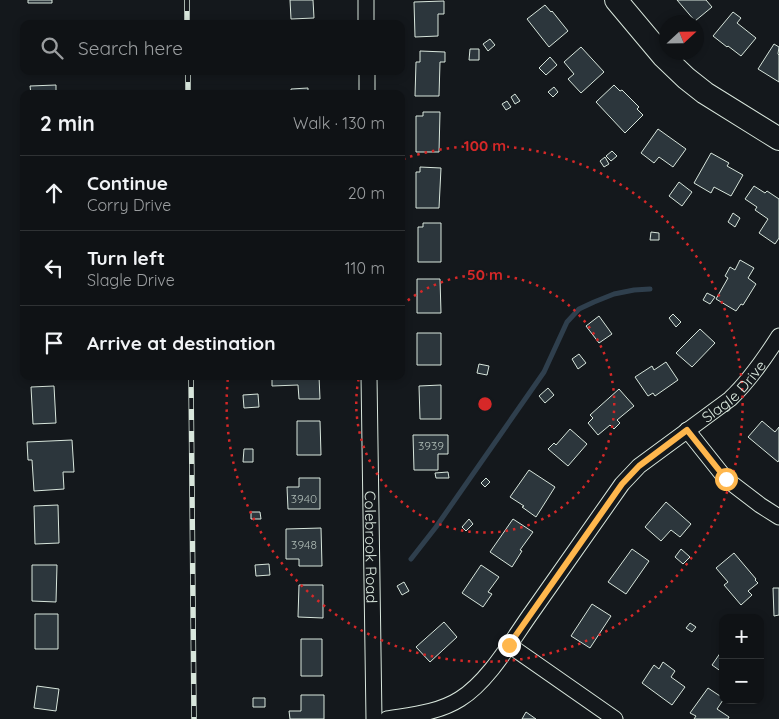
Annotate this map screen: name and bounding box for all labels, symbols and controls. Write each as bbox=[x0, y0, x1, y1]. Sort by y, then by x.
north arrow bbox=[659, 15, 704, 60]
search box bbox=[20, 20, 405, 75]
icon: search bbox=[38, 34, 66, 62]
text: Search here bbox=[78, 36, 183, 60]
text: 2 min bbox=[40, 110, 95, 136]
text: Walk · 130 m bbox=[293, 113, 385, 133]
text: 100 m bbox=[464, 136, 506, 155]
text: Continue bbox=[87, 171, 168, 195]
icon: ahead bbox=[40, 179, 68, 207]
text: 20 m bbox=[348, 183, 385, 203]
text: Corry Drive bbox=[87, 195, 171, 215]
text: Turn left bbox=[87, 246, 165, 270]
icon: left bbox=[40, 254, 68, 282]
text: 110 m bbox=[345, 258, 385, 278]
text: 50 m bbox=[467, 265, 503, 284]
text: Slagle Drive bbox=[87, 270, 175, 290]
icon: arrive bbox=[40, 329, 68, 357]
text: Arrive at destination bbox=[87, 331, 276, 355]
street label: Slagle Drive bbox=[697, 356, 769, 426]
centre of rings bbox=[476, 395, 494, 413]
house number: 3939 bbox=[418, 438, 444, 453]
route start bbox=[715, 468, 738, 491]
street label: Colebrook Road bbox=[361, 490, 382, 603]
house number: 3940 bbox=[291, 491, 317, 506]
house number: 3948 bbox=[291, 537, 317, 552]
map controls bbox=[719, 614, 764, 704]
button: + bbox=[719, 614, 764, 659]
route end bbox=[498, 634, 521, 657]
button: − bbox=[719, 659, 764, 704]

